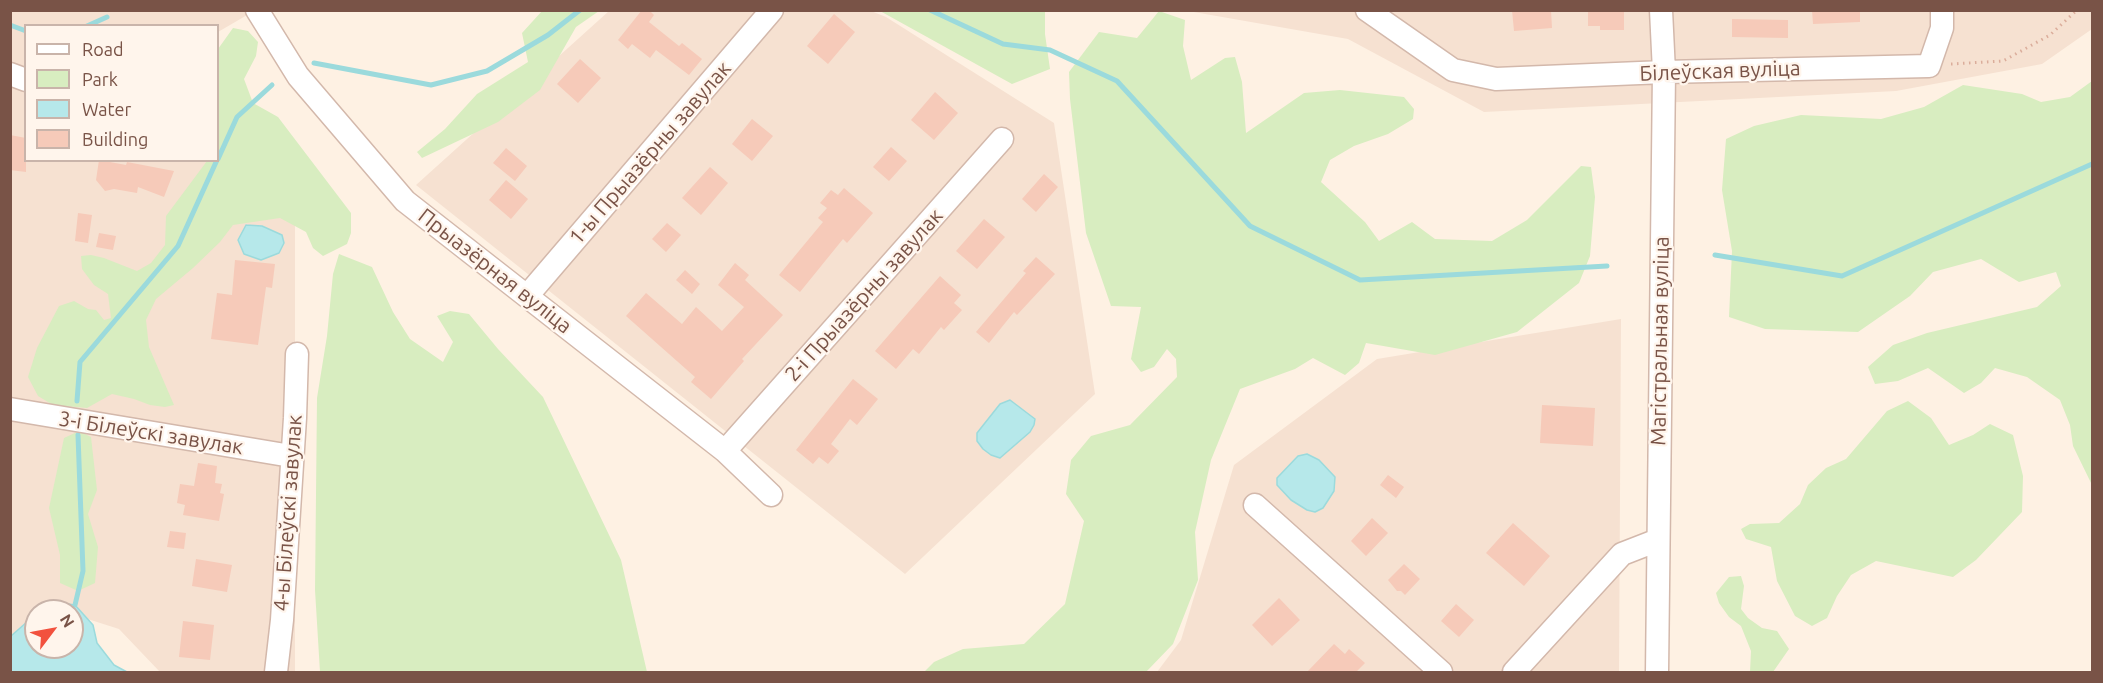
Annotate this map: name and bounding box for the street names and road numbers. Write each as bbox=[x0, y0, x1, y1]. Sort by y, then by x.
street label: 1-ы Прыазёрны завулак bbox=[564, 56, 736, 250]
street label: Білеўская вуліца bbox=[1639, 56, 1801, 86]
street label: Прыазёрная вуліца bbox=[413, 203, 577, 339]
street label: 2-і Прыазёрны завулак bbox=[780, 203, 948, 387]
street label: Магістральная вуліца bbox=[1646, 236, 1674, 446]
street label: 3-і Білеўскі завулак bbox=[57, 406, 245, 460]
street label: 4-ы Білеўскі завулак bbox=[269, 414, 307, 612]

